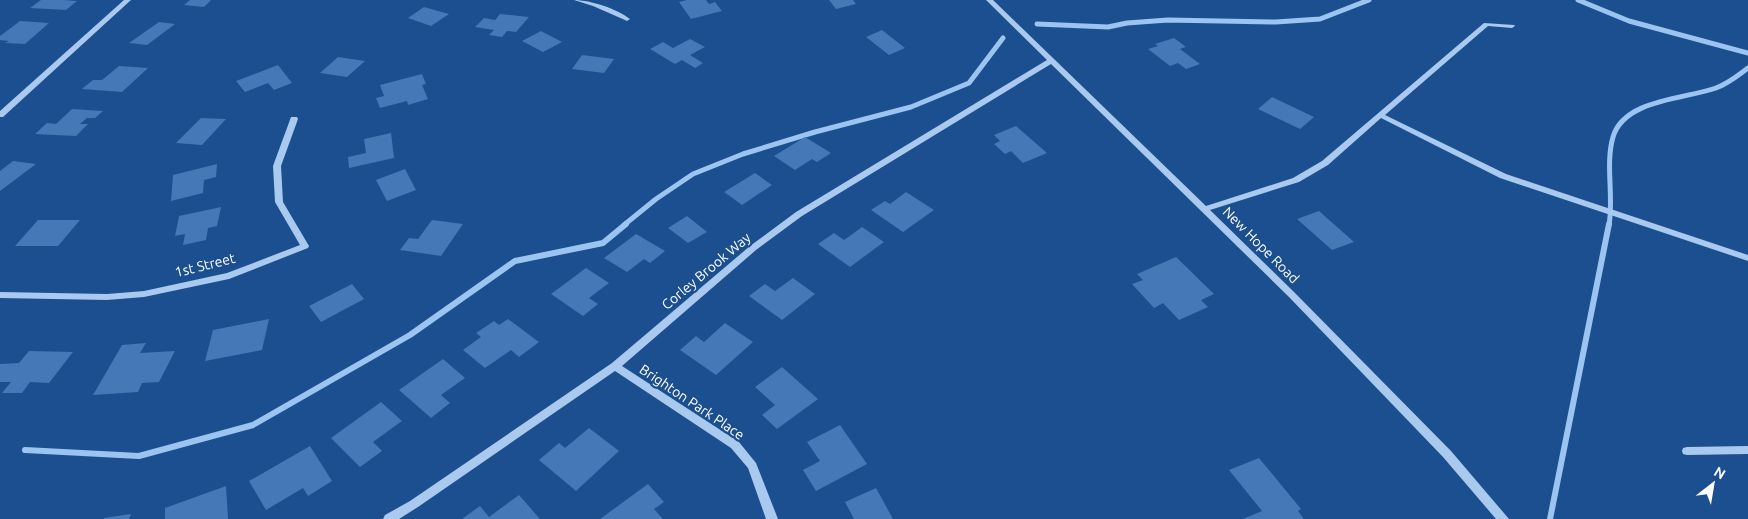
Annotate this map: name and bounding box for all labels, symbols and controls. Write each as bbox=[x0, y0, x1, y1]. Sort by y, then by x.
street label: New Hope Road bbox=[1220, 204, 1302, 286]
street label: Corley Brook Way bbox=[658, 229, 754, 313]
street label: 1st Street bbox=[173, 250, 237, 280]
street label: Brighton Park Place bbox=[637, 361, 747, 443]
north arrow bbox=[1688, 459, 1738, 509]
text: N bbox=[1711, 463, 1728, 482]

